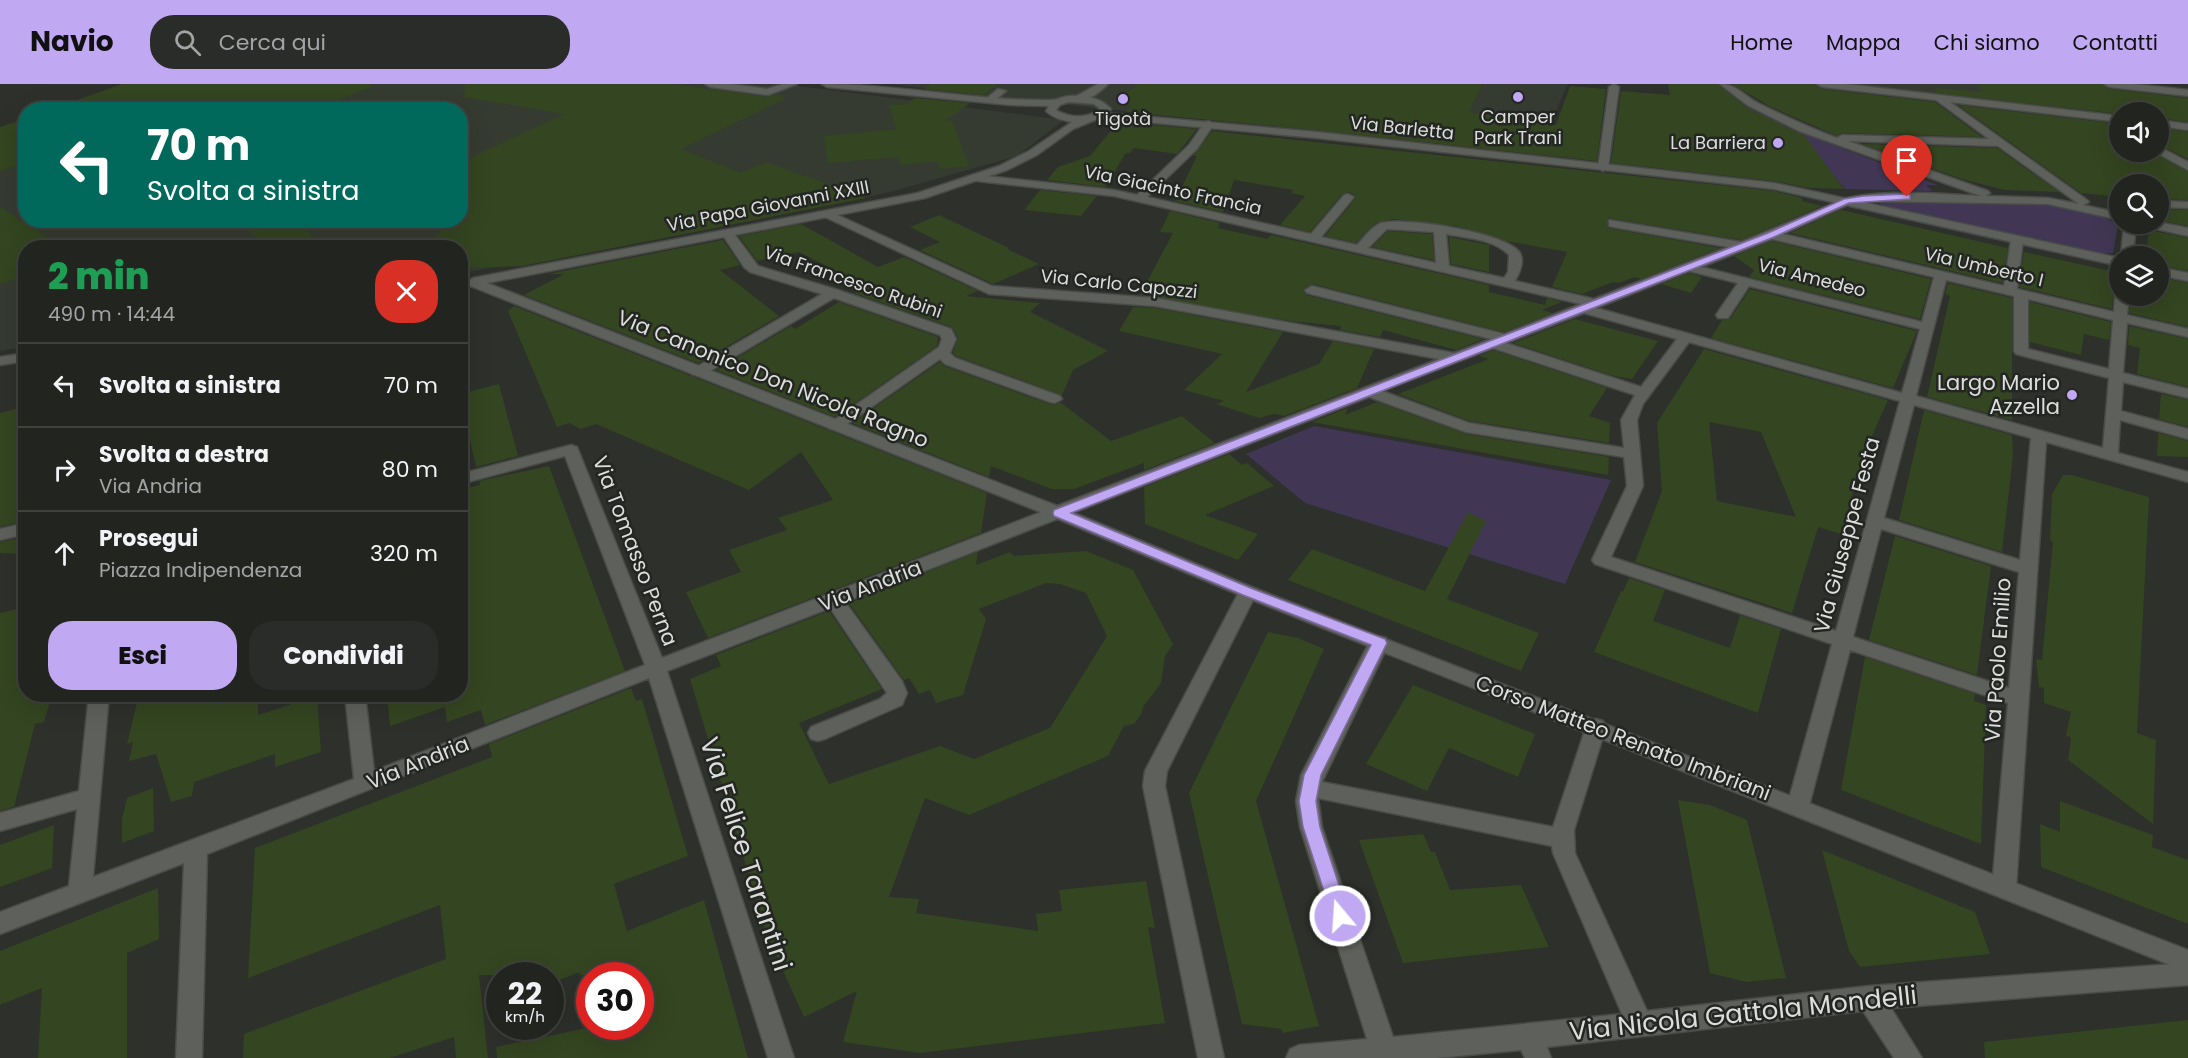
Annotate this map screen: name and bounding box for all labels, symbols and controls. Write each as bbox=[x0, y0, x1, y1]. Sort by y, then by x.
search box bbox=[150, 15, 570, 69]
text: Navio bbox=[30, 22, 114, 61]
icon: search bbox=[171, 26, 204, 59]
text: Cerca qui bbox=[219, 27, 326, 58]
text: Home bbox=[1730, 28, 1793, 57]
text: Mappa bbox=[1826, 28, 1901, 57]
text: Chi siamo bbox=[1934, 28, 2040, 57]
text: Contatti bbox=[2073, 28, 2158, 57]
marker: Camper Park Trani bbox=[1511, 90, 1525, 104]
marker: Tigotà bbox=[1116, 92, 1130, 106]
map controls bbox=[2109, 102, 2169, 306]
button: sound bbox=[2109, 102, 2169, 162]
place label: Camper Park Trani bbox=[1474, 104, 1562, 150]
place label: Tigotà bbox=[1095, 106, 1151, 131]
street label: Via Barletta bbox=[1349, 110, 1455, 145]
text: 70 m bbox=[147, 116, 250, 175]
icon: left bbox=[48, 126, 126, 204]
place label: La Barriera bbox=[1670, 130, 1766, 155]
pin bbox=[1881, 135, 1932, 197]
marker: La Barriera bbox=[1771, 136, 1785, 150]
icon: arrive bbox=[1890, 144, 1923, 177]
street label: Via Giacinto Francia bbox=[1082, 158, 1264, 221]
text: Svolta a sinistra bbox=[147, 172, 360, 209]
street label: Via Papa Giovanni XXIII bbox=[665, 174, 871, 237]
button: search bbox=[2109, 174, 2169, 234]
street label: Via Francesco Rubini bbox=[761, 239, 946, 324]
street label: Via Umberto I bbox=[1922, 241, 2046, 292]
button: layers bbox=[2109, 246, 2169, 306]
text: 2 min bbox=[48, 251, 150, 302]
street label: Via Amedeo bbox=[1756, 252, 1869, 303]
button: close bbox=[375, 260, 438, 323]
street label: Via Carlo Capozzi bbox=[1039, 263, 1199, 304]
text: 490 m · 14:44 bbox=[48, 300, 175, 328]
street label: Via Canonico Don Nicola Ragno bbox=[613, 303, 933, 454]
place label: Largo Mario Azzella bbox=[1937, 368, 2060, 421]
icon: left bbox=[48, 369, 81, 402]
text: Svolta a sinistra bbox=[99, 370, 281, 401]
text: 70 m bbox=[384, 370, 438, 401]
marker: Largo Mario Azzella bbox=[2065, 388, 2079, 402]
street label: Via Giuseppe Festa bbox=[1806, 434, 1887, 636]
text: Svolta a destra bbox=[99, 439, 269, 470]
street label: Via Tomasso Perna bbox=[586, 452, 685, 650]
icon: right bbox=[48, 453, 81, 486]
text: 80 m bbox=[382, 454, 438, 485]
text: Via Andria bbox=[99, 472, 202, 500]
text: Prosegui bbox=[99, 523, 198, 554]
icon: ahead bbox=[48, 537, 81, 570]
text: 320 m bbox=[370, 538, 438, 569]
street label: Via Andria bbox=[814, 553, 926, 618]
text: Piazza Indipendenza bbox=[99, 556, 302, 584]
street label: Via Paolo Emilio bbox=[1977, 577, 2018, 743]
button: Esci bbox=[48, 621, 237, 690]
button: Condividi bbox=[249, 621, 438, 690]
street label: Corso Matteo Renato Imbriani bbox=[1471, 668, 1775, 807]
street label: Via Andria bbox=[362, 729, 473, 796]
street label: Via Felice Tarantini bbox=[691, 732, 801, 976]
position arrow bbox=[1308, 884, 1372, 948]
speed limit sign: 30 bbox=[576, 962, 654, 1040]
text: 22 bbox=[508, 972, 542, 1015]
street label: Via Nicola Gattola Mondelli bbox=[1567, 977, 1919, 1049]
text: km/h bbox=[505, 1006, 545, 1027]

